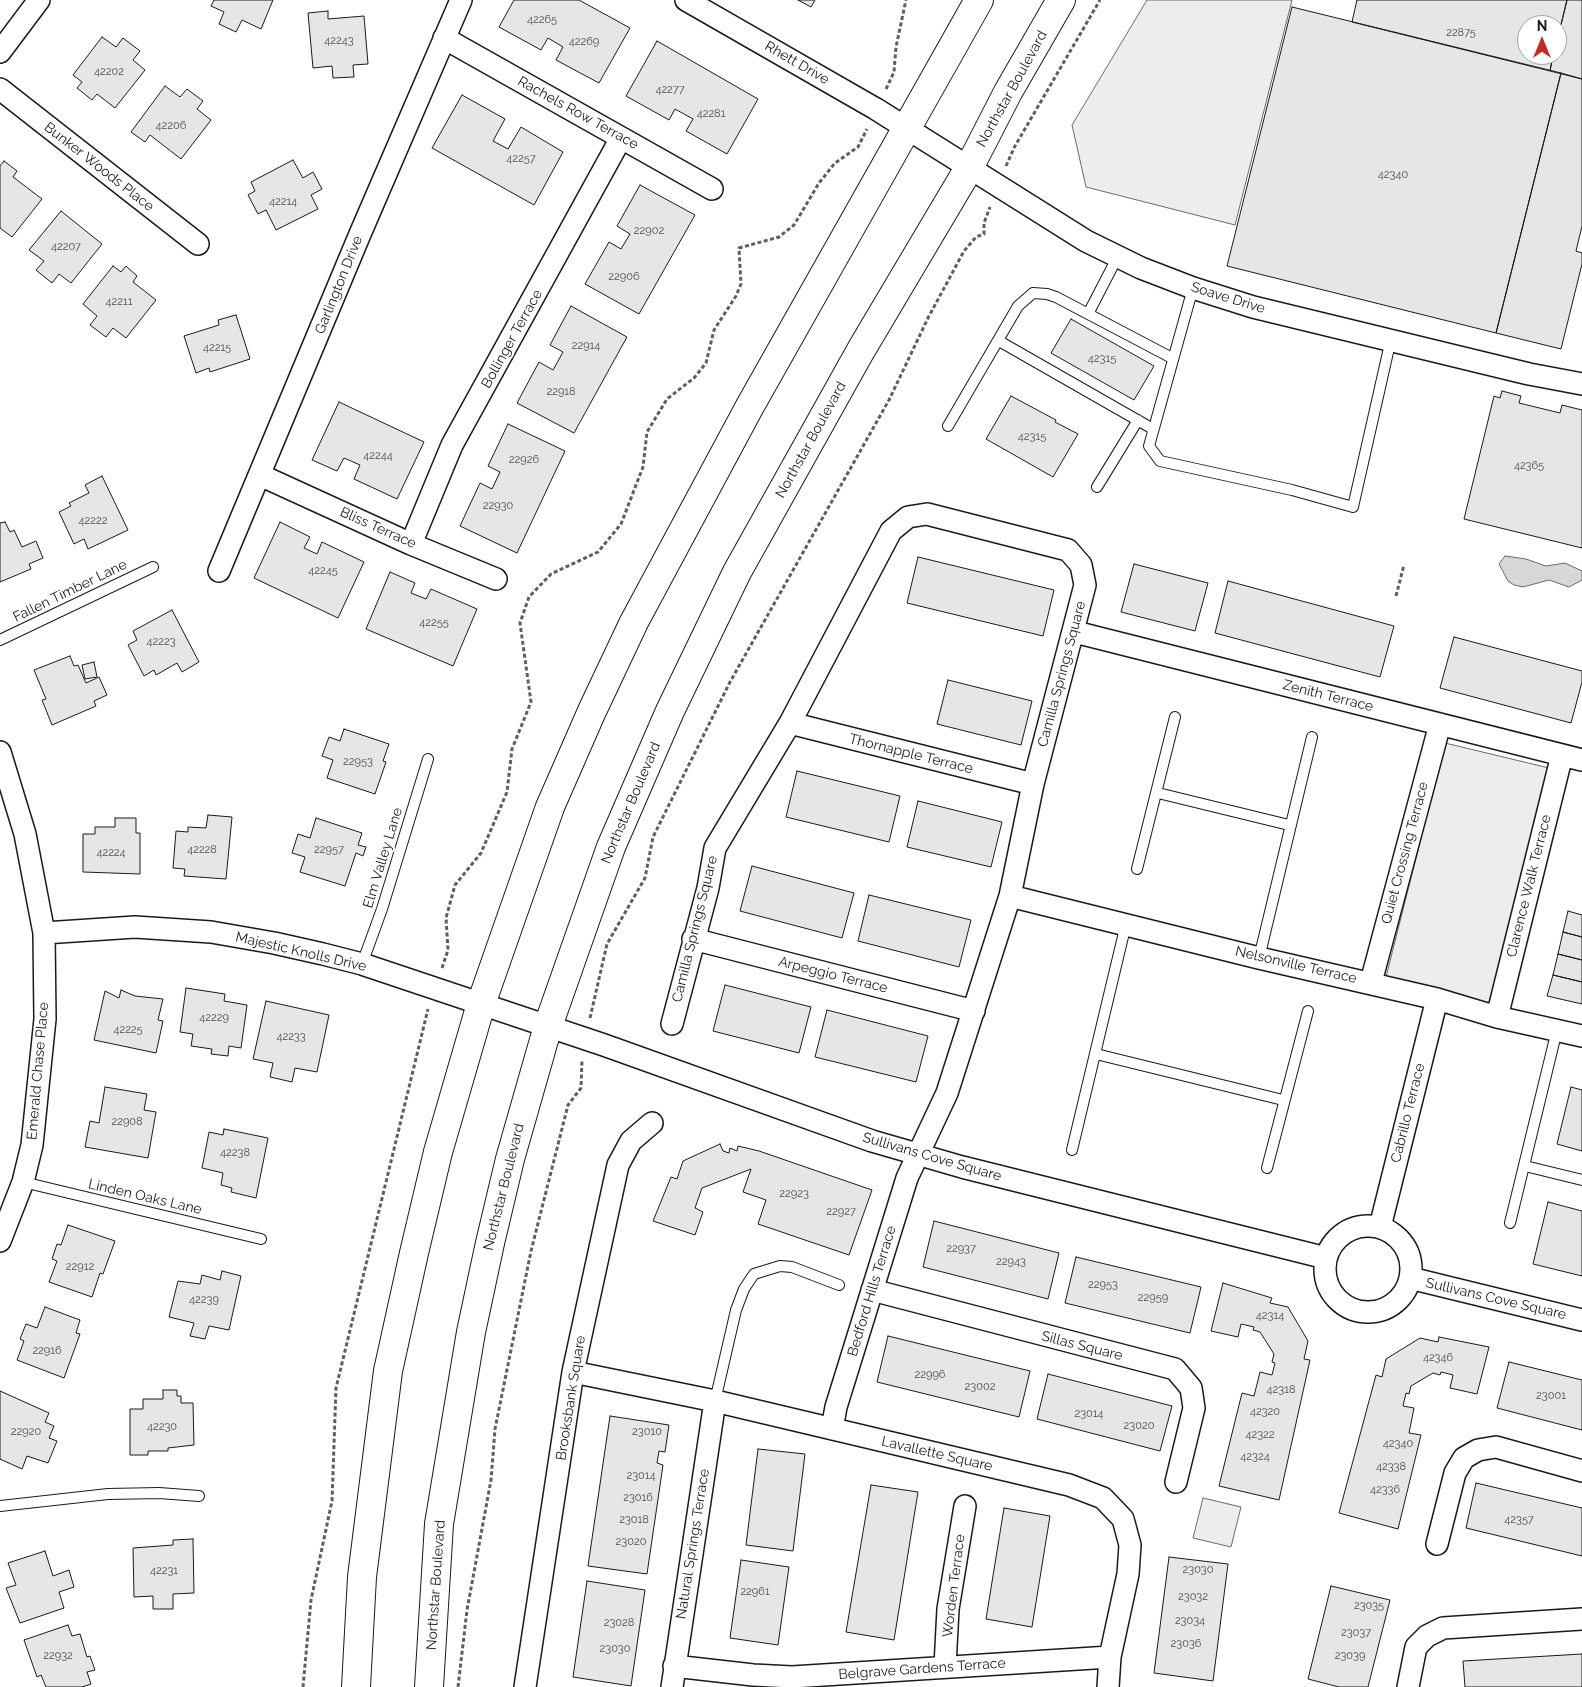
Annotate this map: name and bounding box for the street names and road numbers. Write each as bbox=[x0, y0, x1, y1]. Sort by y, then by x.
street label: Northstar Boulevard bbox=[973, 28, 1051, 150]
street label: Rhett Drive bbox=[762, 38, 832, 88]
street label: Rachels Row Terrace bbox=[515, 73, 641, 153]
street label: Bunker Woods Place bbox=[41, 119, 157, 215]
street label: Garlington Drive bbox=[312, 234, 366, 336]
street label: Soave Drive bbox=[1189, 279, 1267, 317]
street label: Bollinger Terrace bbox=[478, 287, 546, 391]
street label: Northstar Boulevard bbox=[772, 379, 850, 501]
street label: Bliss Terrace bbox=[337, 504, 419, 552]
street label: Fallen Timber Lane bbox=[10, 556, 130, 626]
street label: Camilla Springs Square bbox=[1034, 599, 1090, 749]
street label: Zenith Terrace bbox=[1281, 677, 1375, 715]
street label: Thornapple Terrace bbox=[847, 730, 975, 778]
street label: Northstar Boulevard bbox=[598, 740, 664, 866]
street label: Quiet Crossing Terrace bbox=[1378, 780, 1432, 926]
street label: Elm Valley Lane bbox=[360, 806, 406, 910]
street label: Clarence Walk Terrace bbox=[1503, 813, 1555, 959]
street label: Camilla Springs Square bbox=[669, 854, 721, 1004]
street label: Majestic Knolls Drive bbox=[234, 929, 368, 975]
street label: Nelsonville Terrace bbox=[1234, 943, 1358, 987]
street label: Arpeggio Terrace bbox=[777, 953, 889, 997]
street label: Emerald Chase Place bbox=[24, 1001, 52, 1141]
street label: Cabrillo Terrace bbox=[1388, 1062, 1428, 1164]
street label: Northstar Boulevard bbox=[480, 1122, 528, 1252]
street label: Sullivans Cove Square bbox=[861, 1129, 1003, 1185]
street label: Linden Oaks Lane bbox=[87, 1176, 203, 1218]
street label: Bedford Hills Terrace bbox=[844, 1224, 900, 1358]
street label: Sullivans Cove Square bbox=[1424, 1275, 1568, 1323]
street label: Sillas Square bbox=[1040, 1328, 1124, 1364]
street label: Brooksbank Square bbox=[553, 1334, 589, 1462]
street label: Lavallette Square bbox=[880, 1433, 994, 1475]
street label: Natural Springs Terrace bbox=[673, 1468, 713, 1620]
street label: Northstar Boulevard bbox=[423, 1519, 449, 1651]
street label: Worden Terrace bbox=[939, 1533, 969, 1639]
street label: Belgrave Gardens Terrace bbox=[838, 1655, 1006, 1683]

